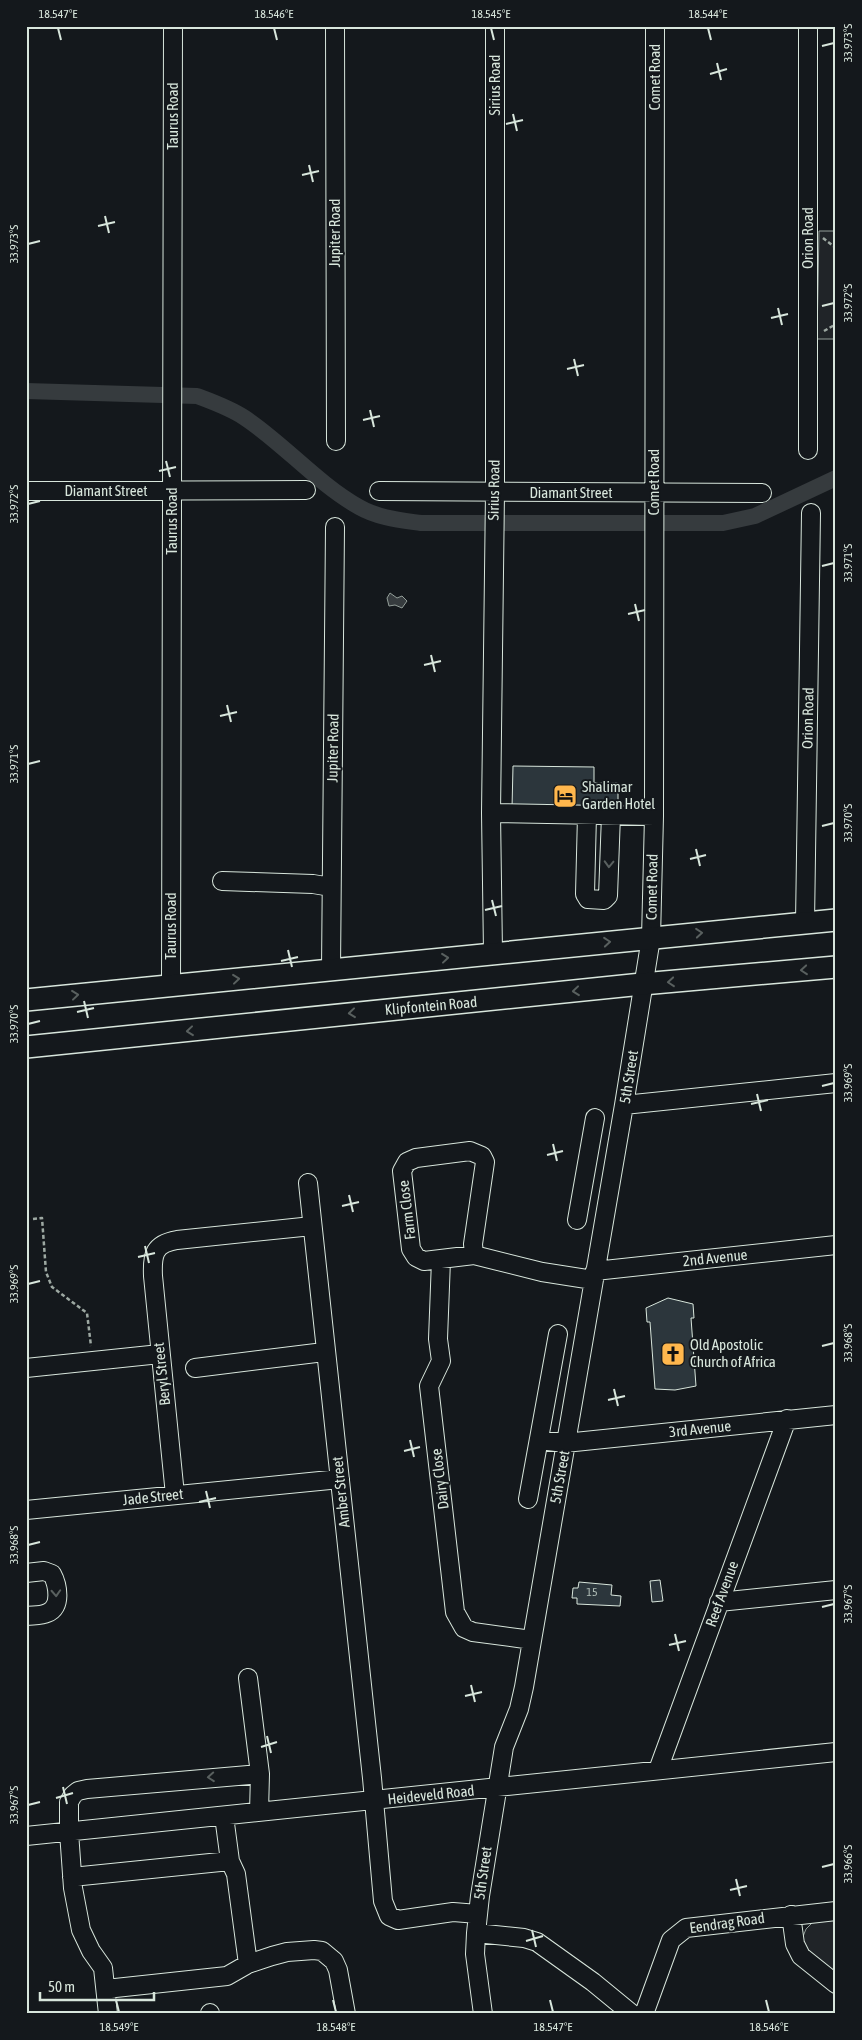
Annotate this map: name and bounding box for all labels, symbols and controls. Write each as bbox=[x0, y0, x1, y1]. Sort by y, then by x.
text: 18.547°E bbox=[39, 7, 77, 21]
text: 18.546°E bbox=[255, 7, 293, 21]
text: 18.545°E bbox=[472, 7, 510, 21]
text: 18.544°E bbox=[689, 7, 727, 21]
text: 33.973°S bbox=[841, 24, 855, 62]
street label: Comet Road bbox=[646, 44, 663, 110]
street label: Sirius Road bbox=[486, 55, 503, 115]
street label: Taurus Road bbox=[164, 82, 181, 150]
street label: Jupiter Road bbox=[326, 199, 343, 267]
street label: Orion Road bbox=[799, 207, 816, 269]
text: 33.973°S bbox=[7, 225, 21, 263]
text: 33.972°S bbox=[841, 284, 855, 322]
street label: Comet Road bbox=[645, 449, 662, 515]
street label: Sirius Road bbox=[484, 459, 503, 521]
street label: Diamant Street bbox=[64, 482, 148, 499]
street label: Diamant Street bbox=[529, 484, 613, 501]
text: 33.972°S bbox=[7, 485, 21, 523]
street label: Taurus Road bbox=[163, 487, 180, 555]
text: 33.971°S bbox=[841, 544, 855, 582]
street label: Orion Road bbox=[798, 687, 817, 749]
street label: Jupiter Road bbox=[323, 713, 342, 782]
text: 33.971°S bbox=[7, 745, 21, 783]
place label: Shalimar Garden Hotel bbox=[582, 778, 655, 812]
hotel icon: Shalimar Garden Hotel bbox=[552, 783, 578, 809]
text: 33.970°S bbox=[841, 804, 855, 842]
street label: Comet Road bbox=[642, 854, 661, 920]
one-way arrow bbox=[604, 860, 614, 868]
street label: Taurus Road bbox=[162, 892, 179, 960]
one-way arrow bbox=[695, 928, 703, 939]
one-way arrow bbox=[603, 937, 611, 948]
one-way arrow bbox=[441, 953, 449, 964]
one-way arrow bbox=[799, 964, 807, 975]
one-way arrow bbox=[233, 974, 241, 985]
one-way arrow bbox=[666, 976, 674, 987]
one-way arrow bbox=[572, 985, 580, 996]
one-way arrow bbox=[71, 990, 79, 1001]
street label: Klipfontein Road bbox=[384, 993, 478, 1018]
text: 33.970°S bbox=[7, 1005, 21, 1043]
one-way arrow bbox=[347, 1007, 355, 1018]
one-way arrow bbox=[186, 1025, 194, 1036]
street label: 5th Street bbox=[616, 1049, 641, 1105]
text: 33.969°S bbox=[841, 1064, 855, 1102]
street label: Farm Close bbox=[394, 1179, 419, 1241]
street label: 2nd Avenue bbox=[682, 1246, 748, 1269]
text: 33.969°S bbox=[7, 1265, 21, 1303]
text: 33.968°S bbox=[841, 1324, 855, 1362]
place label: Old Apostolic Church of Africa bbox=[690, 1336, 776, 1370]
church icon: Old Apostolic Church of Africa bbox=[660, 1341, 686, 1367]
street label: Beryl Street bbox=[150, 1342, 173, 1407]
street label: 3rd Avenue bbox=[668, 1417, 732, 1440]
street label: Dairy Close bbox=[427, 1447, 452, 1510]
street label: 5th Street bbox=[546, 1449, 573, 1505]
street label: Amber Street bbox=[328, 1456, 353, 1528]
street label: Jade Street bbox=[122, 1485, 184, 1508]
text: 33.968°S bbox=[7, 1526, 21, 1564]
street label: Reef Avenue bbox=[702, 1558, 741, 1629]
house number: 15 bbox=[586, 1585, 598, 1599]
text: 33.967°S bbox=[841, 1585, 855, 1623]
one-way arrow bbox=[51, 1589, 62, 1597]
one-way arrow bbox=[207, 1772, 215, 1783]
street label: Heideveld Road bbox=[387, 1781, 475, 1808]
text: 33.967°S bbox=[7, 1786, 21, 1824]
street label: 5th Street bbox=[470, 1845, 495, 1901]
text: 33.966°S bbox=[841, 1845, 855, 1883]
street label: Eendrag Road bbox=[688, 1909, 766, 1936]
scale bar bbox=[40, 1970, 154, 2002]
text: 50 m bbox=[48, 1978, 75, 1995]
text: 18.549°E bbox=[100, 2020, 138, 2034]
text: 18.548°E bbox=[317, 2020, 355, 2034]
text: 18.547°E bbox=[534, 2020, 572, 2034]
text: 18.546°E bbox=[750, 2020, 788, 2034]

